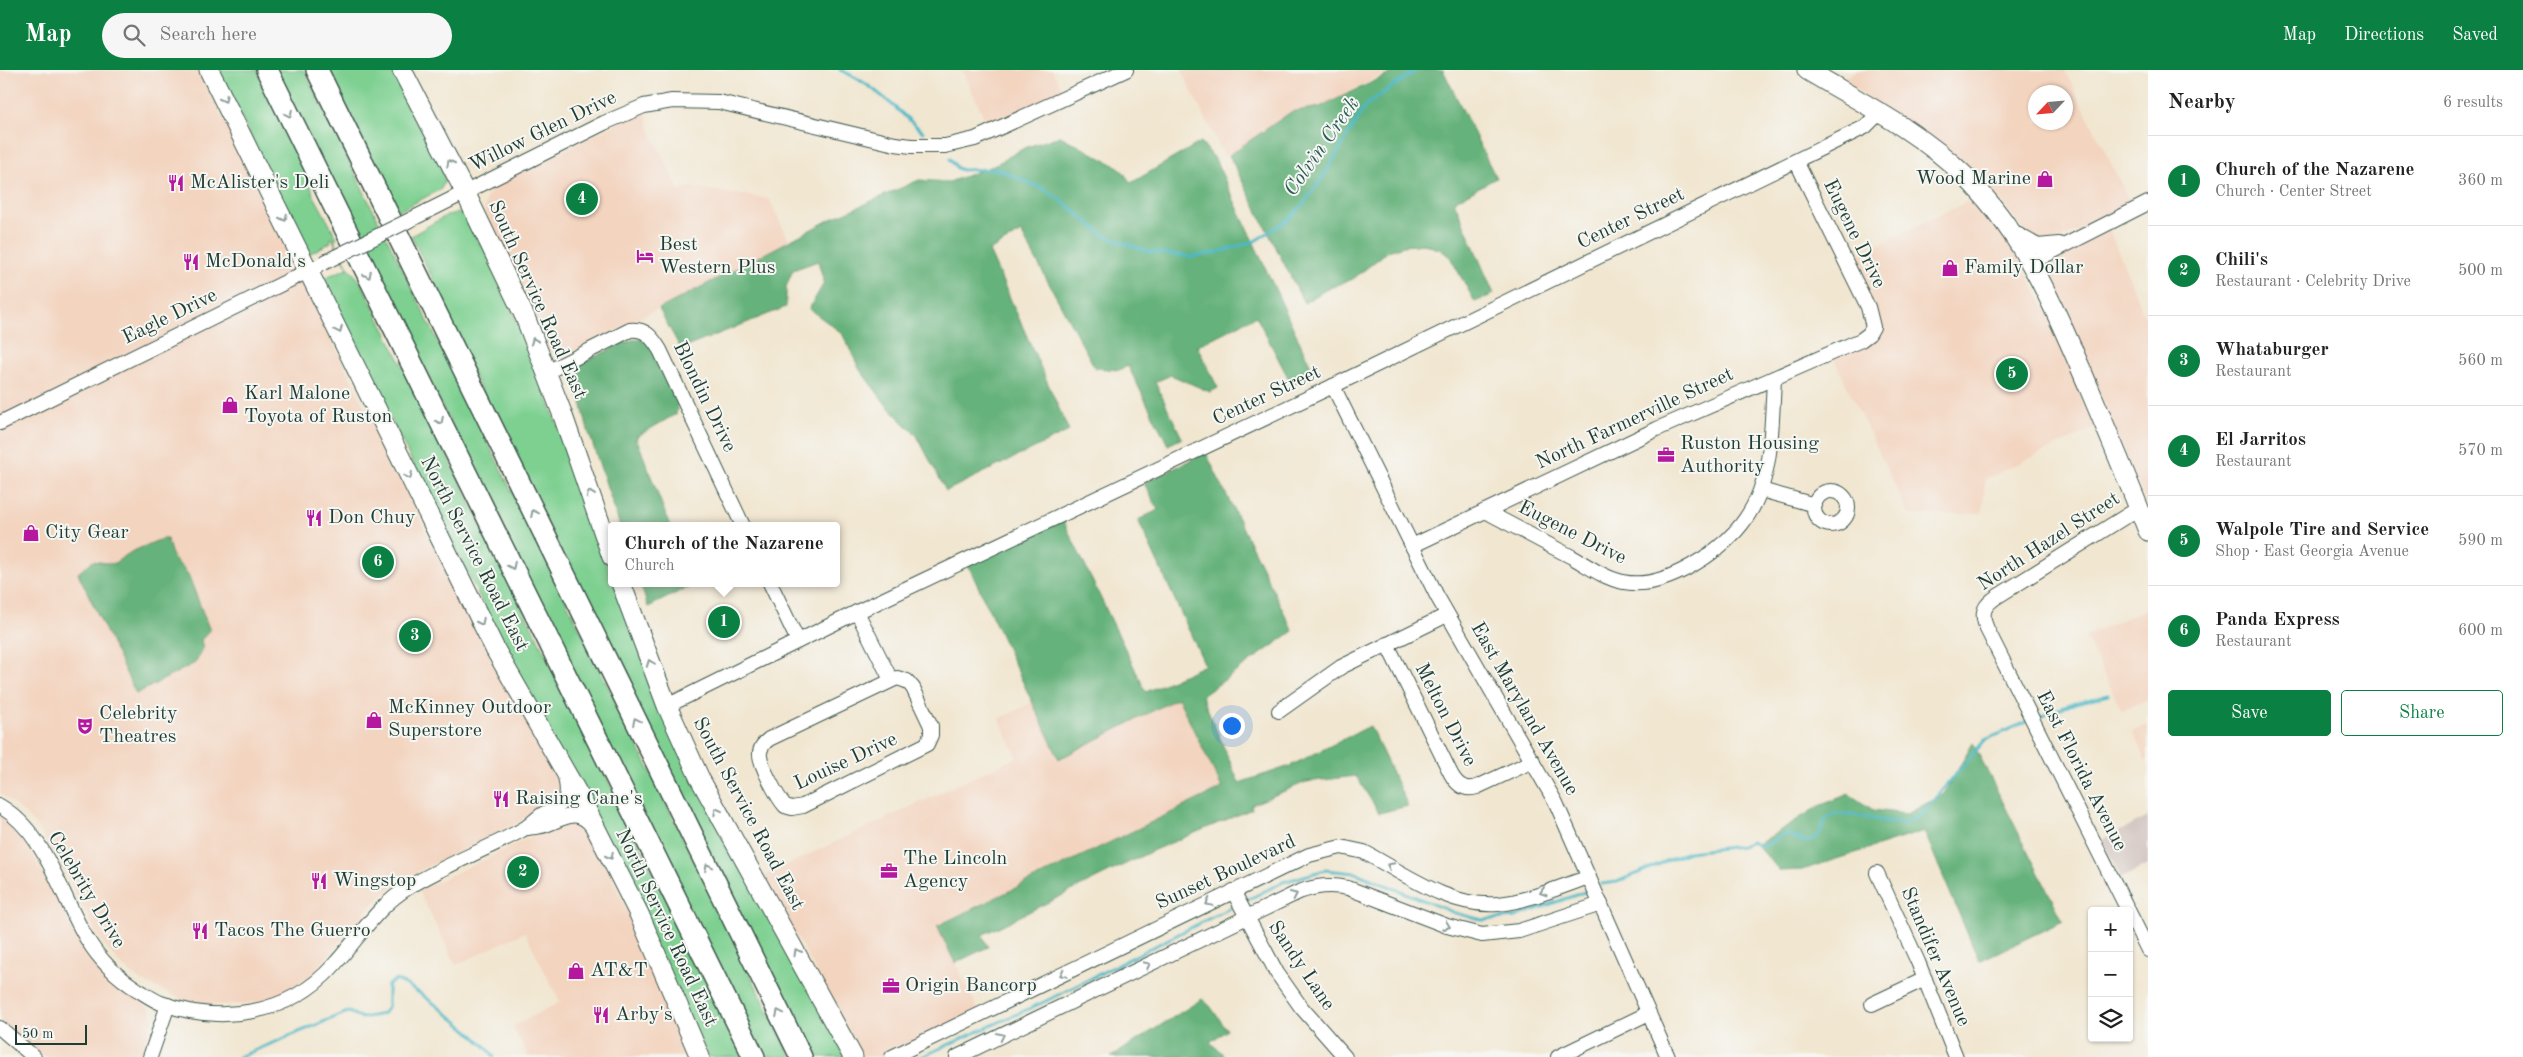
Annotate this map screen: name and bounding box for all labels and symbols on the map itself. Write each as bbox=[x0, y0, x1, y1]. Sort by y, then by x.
north arrow bbox=[2028, 85, 2073, 130]
street label: Willow Glen Drive bbox=[466, 88, 620, 176]
one-way arrow bbox=[218, 94, 228, 103]
water label: Colvin Creek bbox=[1280, 94, 1364, 200]
one-way arrow bbox=[282, 109, 293, 118]
one-way arrow bbox=[446, 159, 456, 168]
place label: Wood Marine bbox=[1915, 169, 2031, 189]
shop icon: Wood Marine bbox=[2035, 169, 2055, 189]
restaurant icon: McAlister's Deli bbox=[166, 173, 186, 193]
place label: McAlister's Deli bbox=[190, 173, 329, 193]
street label: Eugene Drive bbox=[1819, 177, 1889, 291]
pin: 4 bbox=[566, 180, 598, 218]
street label: Center Street bbox=[1574, 184, 1688, 254]
street label: South Service Road East bbox=[484, 198, 590, 402]
one-way arrow bbox=[278, 213, 288, 222]
place label: Best Western Plus bbox=[659, 235, 775, 278]
hotel icon: Best Western Plus bbox=[635, 246, 655, 266]
restaurant icon: McDonald's bbox=[181, 252, 201, 272]
place label: McDonald's bbox=[205, 252, 306, 272]
shop icon: Family Dollar bbox=[1940, 258, 1960, 278]
place label: Family Dollar bbox=[1964, 258, 2083, 278]
one-way arrow bbox=[362, 270, 373, 279]
street label: Eagle Drive bbox=[119, 285, 221, 349]
one-way arrow bbox=[332, 325, 343, 334]
one-way arrow bbox=[530, 337, 541, 346]
street label: Blondin Drive bbox=[669, 339, 739, 455]
pin: 5 bbox=[1996, 355, 2028, 393]
street label: Center Street bbox=[1210, 362, 1324, 430]
street label: North Farmerville Street bbox=[1533, 364, 1737, 474]
place label: Karl Malone Toyota of Ruston bbox=[244, 384, 393, 427]
shop icon: Karl Malone Toyota of Ruston bbox=[220, 395, 240, 415]
one-way arrow bbox=[434, 416, 444, 425]
place label: Ruston Housing Authority bbox=[1680, 434, 1819, 477]
office icon: Ruston Housing Authority bbox=[1656, 445, 1676, 465]
street label: North Service Road East bbox=[416, 453, 532, 655]
one-way arrow bbox=[403, 471, 414, 480]
street label: North Hazel Street bbox=[1975, 489, 2123, 595]
one-way arrow bbox=[586, 490, 596, 499]
street label: Eugene Drive bbox=[1515, 497, 1629, 569]
restaurant icon: Don Chuy bbox=[304, 508, 324, 528]
place label: Don Chuy bbox=[328, 508, 416, 528]
one-way arrow bbox=[530, 509, 540, 518]
shop icon: City Gear bbox=[21, 523, 41, 543]
place label: City Gear bbox=[45, 523, 129, 543]
pin: 6 bbox=[362, 543, 394, 581]
one-way arrow bbox=[506, 561, 516, 570]
pin: 1 bbox=[708, 603, 740, 641]
pin: 3 bbox=[399, 617, 431, 655]
one-way arrow bbox=[475, 617, 485, 626]
street label: East Maryland Avenue bbox=[1466, 619, 1582, 799]
one-way arrow bbox=[646, 659, 656, 668]
street label: Melton Drive bbox=[1410, 660, 1480, 770]
street label: East Florida Avenue bbox=[2032, 688, 2130, 854]
place label: McKinney Outdoor Superstore bbox=[388, 698, 551, 741]
place label: Celebrity Theatres bbox=[99, 704, 178, 747]
shop icon: McKinney Outdoor Superstore bbox=[364, 710, 384, 730]
your location bbox=[1219, 713, 1245, 739]
street label: South Service Road East bbox=[689, 714, 807, 914]
theatre icon: Celebrity Theatres bbox=[75, 716, 95, 736]
one-way arrow bbox=[632, 718, 642, 727]
street label: Louise Drive bbox=[792, 729, 900, 795]
restaurant icon: Raising Cane's bbox=[491, 789, 511, 809]
place label: Raising Cane's bbox=[515, 789, 643, 809]
one-way arrow bbox=[713, 808, 723, 817]
street label: North Service Road East bbox=[611, 826, 721, 1030]
street label: Celebrity Drive bbox=[43, 828, 129, 952]
street label: Sunset Boulevard bbox=[1153, 832, 1299, 914]
place label: The Lincoln Agency bbox=[903, 849, 1008, 892]
one-way arrow bbox=[604, 851, 614, 860]
pin: 2 bbox=[507, 853, 539, 891]
office icon: The Lincoln Agency bbox=[879, 861, 899, 881]
one-way arrow bbox=[1387, 862, 1396, 872]
one-way arrow bbox=[704, 863, 714, 872]
restaurant icon: Wingstop bbox=[309, 871, 329, 891]
place label: Wingstop bbox=[333, 871, 416, 891]
street label: Standifer Avenue bbox=[1897, 884, 1973, 1030]
one-way arrow bbox=[1539, 886, 1547, 896]
one-way arrow bbox=[1289, 891, 1298, 901]
one-way arrow bbox=[1205, 897, 1214, 907]
street label: Sandy Lane bbox=[1264, 918, 1338, 1014]
one-way arrow bbox=[1442, 920, 1451, 930]
restaurant icon: Tacos The Guerro bbox=[190, 921, 210, 941]
place label: Tacos The Guerro bbox=[214, 921, 371, 941]
one-way arrow bbox=[793, 949, 803, 958]
shop icon: AT&T bbox=[566, 961, 586, 981]
place label: AT&T bbox=[590, 961, 648, 981]
one-way arrow bbox=[1142, 961, 1151, 971]
one-way arrow bbox=[1059, 968, 1068, 978]
office icon: Origin Bancorp bbox=[881, 976, 901, 996]
place label: Origin Bancorp bbox=[905, 976, 1037, 996]
restaurant icon: Arby's bbox=[591, 1005, 611, 1025]
place label: Arby's bbox=[615, 1005, 673, 1025]
one-way arrow bbox=[775, 1009, 786, 1018]
scale bar bbox=[15, 1022, 88, 1045]
one-way arrow bbox=[996, 1032, 1005, 1042]

